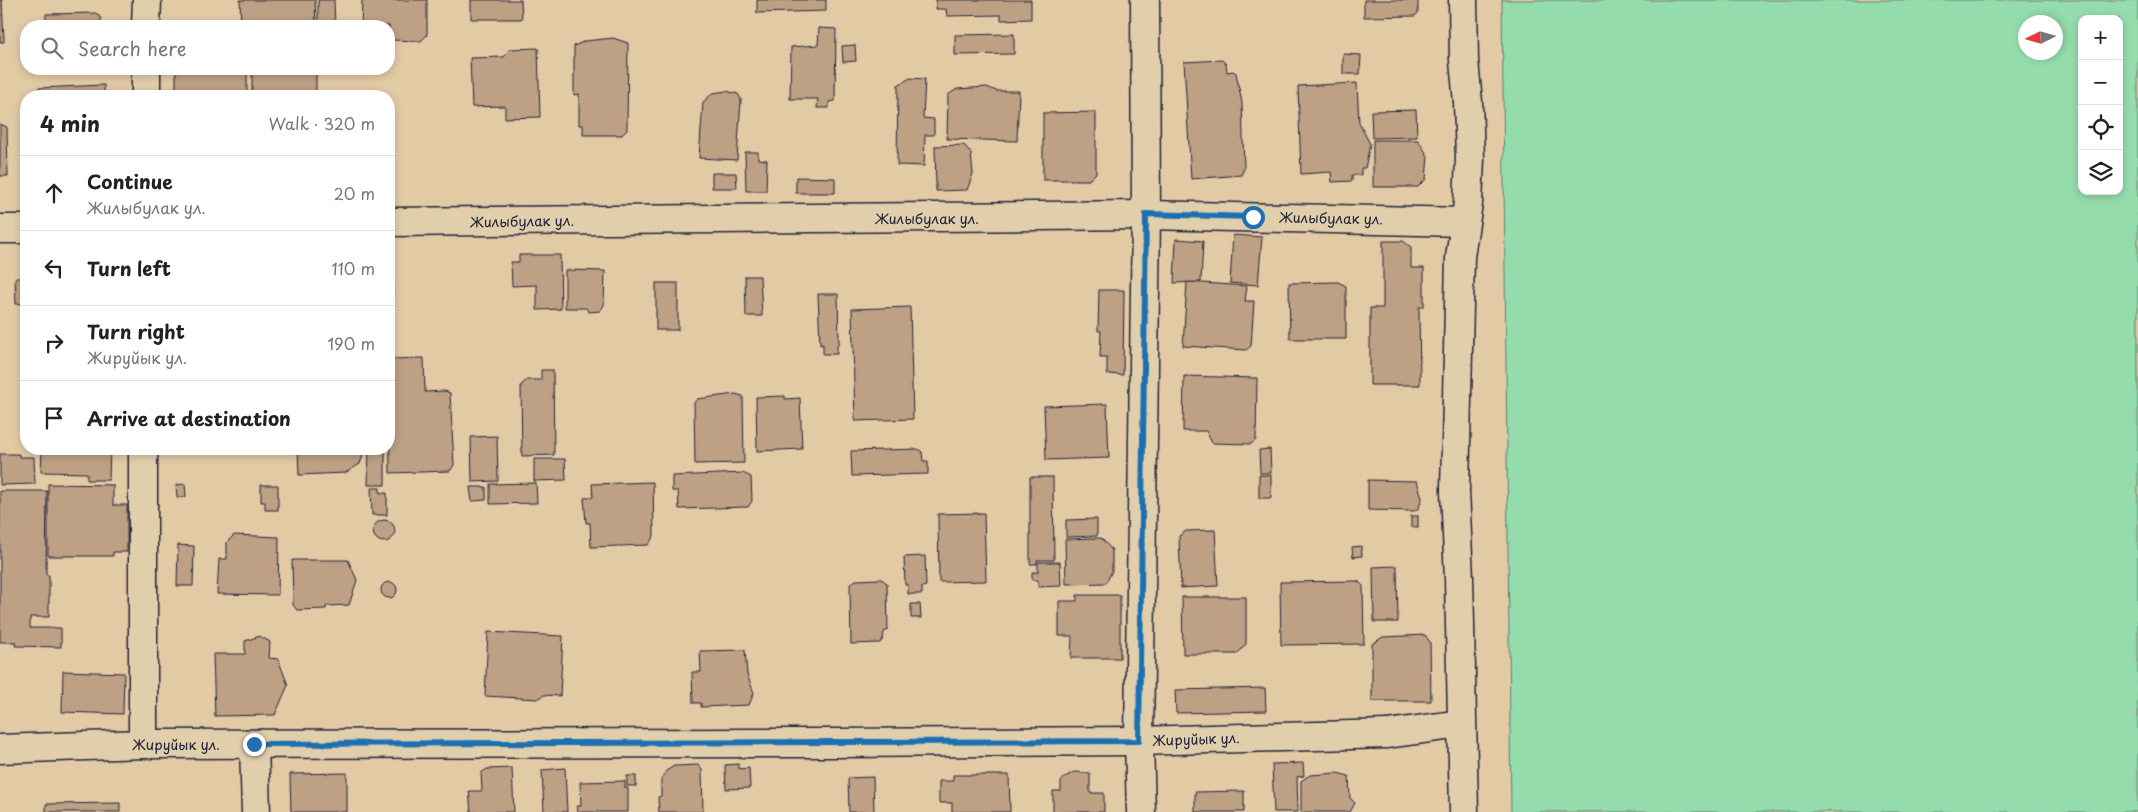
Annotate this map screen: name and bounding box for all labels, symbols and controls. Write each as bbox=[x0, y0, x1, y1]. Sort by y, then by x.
north arrow bbox=[2018, 15, 2063, 60]
map controls bbox=[2078, 15, 2123, 195]
button: + bbox=[2078, 15, 2123, 60]
search box bbox=[20, 20, 395, 75]
icon: search bbox=[38, 34, 66, 62]
text: Search here bbox=[78, 34, 187, 62]
button: − bbox=[2078, 60, 2123, 105]
button: locate bbox=[2078, 105, 2123, 150]
text: 4 min bbox=[40, 107, 100, 139]
text: Walk · 320 m bbox=[269, 111, 375, 135]
button: layers bbox=[2078, 150, 2123, 195]
text: Continue bbox=[87, 167, 173, 195]
icon: ahead bbox=[40, 179, 68, 207]
text: 20 m bbox=[334, 181, 375, 205]
text: Жилыбулак ул. bbox=[87, 195, 206, 219]
route start bbox=[1242, 206, 1265, 229]
street label: Жилыбулак ул. bbox=[1279, 207, 1383, 229]
street label: Жилыбулак ул. bbox=[875, 208, 979, 229]
street label: Жилыбулак ул. bbox=[470, 210, 574, 232]
icon: left bbox=[40, 254, 68, 282]
text: Turn left bbox=[87, 254, 171, 282]
text: 110 m bbox=[332, 256, 375, 280]
text: Turn right bbox=[87, 317, 185, 345]
icon: right bbox=[40, 329, 68, 357]
text: 190 m bbox=[327, 331, 375, 355]
text: Жируйык ул. bbox=[87, 345, 187, 369]
icon: arrive bbox=[40, 404, 68, 432]
text: Arrive at destination bbox=[87, 404, 291, 432]
street label: Жируйык ул. bbox=[1152, 727, 1240, 751]
route end bbox=[243, 733, 266, 756]
street label: Жируйык ул. bbox=[132, 734, 220, 755]

